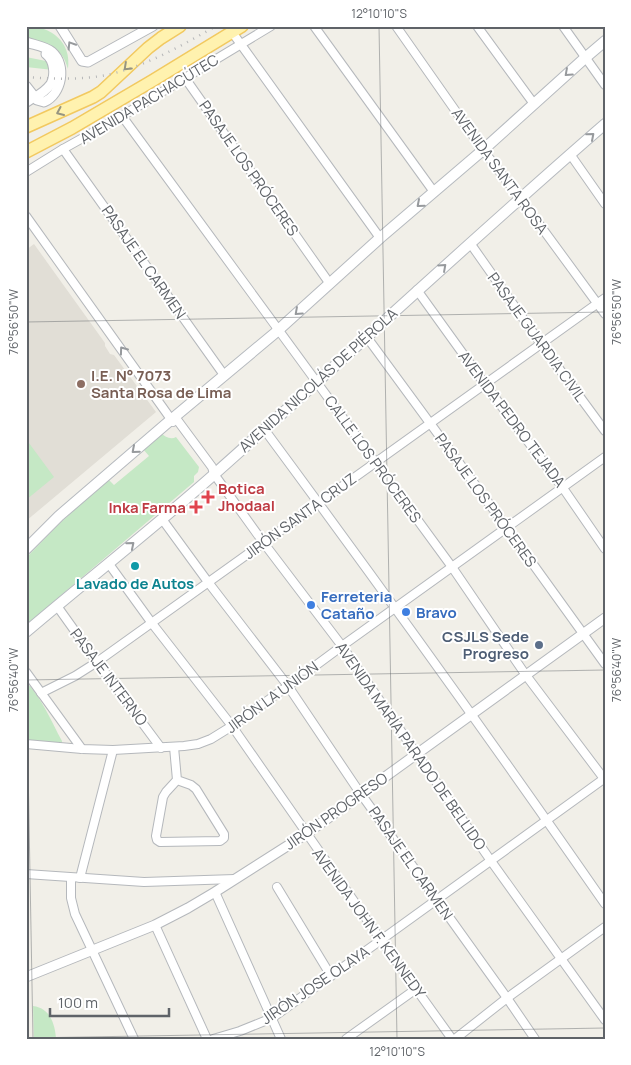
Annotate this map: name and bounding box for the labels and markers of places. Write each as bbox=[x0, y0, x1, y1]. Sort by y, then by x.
place label: I.E. N° 7073 Santa Rosa de Lima bbox=[91, 365, 231, 403]
marker: I.E. N° 7073 Santa Rosa de Lima bbox=[75, 378, 87, 390]
place label: Botica Jhodaal bbox=[218, 478, 275, 516]
marker: Botica Jhodaal bbox=[202, 491, 214, 503]
place label: Inka Farma bbox=[108, 497, 186, 518]
marker: Inka Farma bbox=[190, 501, 202, 513]
marker: Lavado de Autos bbox=[129, 560, 141, 572]
place label: Lavado de Autos bbox=[76, 573, 194, 594]
place label: Ferreteria Cataño bbox=[321, 586, 392, 624]
marker: Ferreteria Cataño bbox=[305, 599, 317, 611]
place label: Bravo bbox=[416, 602, 457, 623]
marker: Bravo bbox=[400, 606, 412, 618]
place label: CSJLS Sede Progreso bbox=[442, 626, 529, 664]
marker: CSJLS Sede Progreso bbox=[533, 639, 545, 651]

